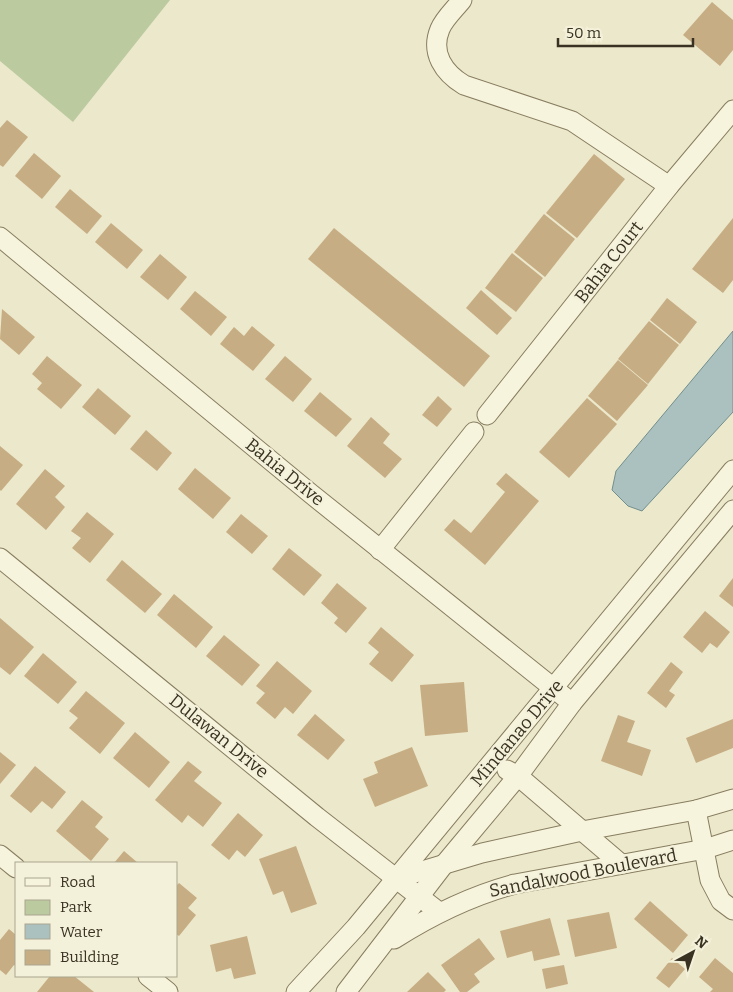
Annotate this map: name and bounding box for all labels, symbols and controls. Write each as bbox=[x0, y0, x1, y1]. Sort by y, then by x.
scale bar bbox=[558, 15, 693, 47]
text: 50 m bbox=[566, 24, 602, 42]
street label: Bahia Court bbox=[570, 216, 648, 307]
street label: Bahia Drive bbox=[241, 434, 329, 510]
street label: Mindanao Drive bbox=[466, 675, 568, 791]
street label: Dulawan Drive bbox=[165, 689, 273, 783]
street label: Sandalwood Boulevard bbox=[487, 844, 679, 902]
legend bbox=[15, 862, 178, 977]
text: Road bbox=[60, 873, 95, 891]
text: Park bbox=[60, 898, 92, 916]
text: Water bbox=[60, 923, 103, 941]
north arrow bbox=[668, 927, 718, 977]
text: N bbox=[691, 932, 711, 953]
text: Building bbox=[60, 948, 119, 966]

